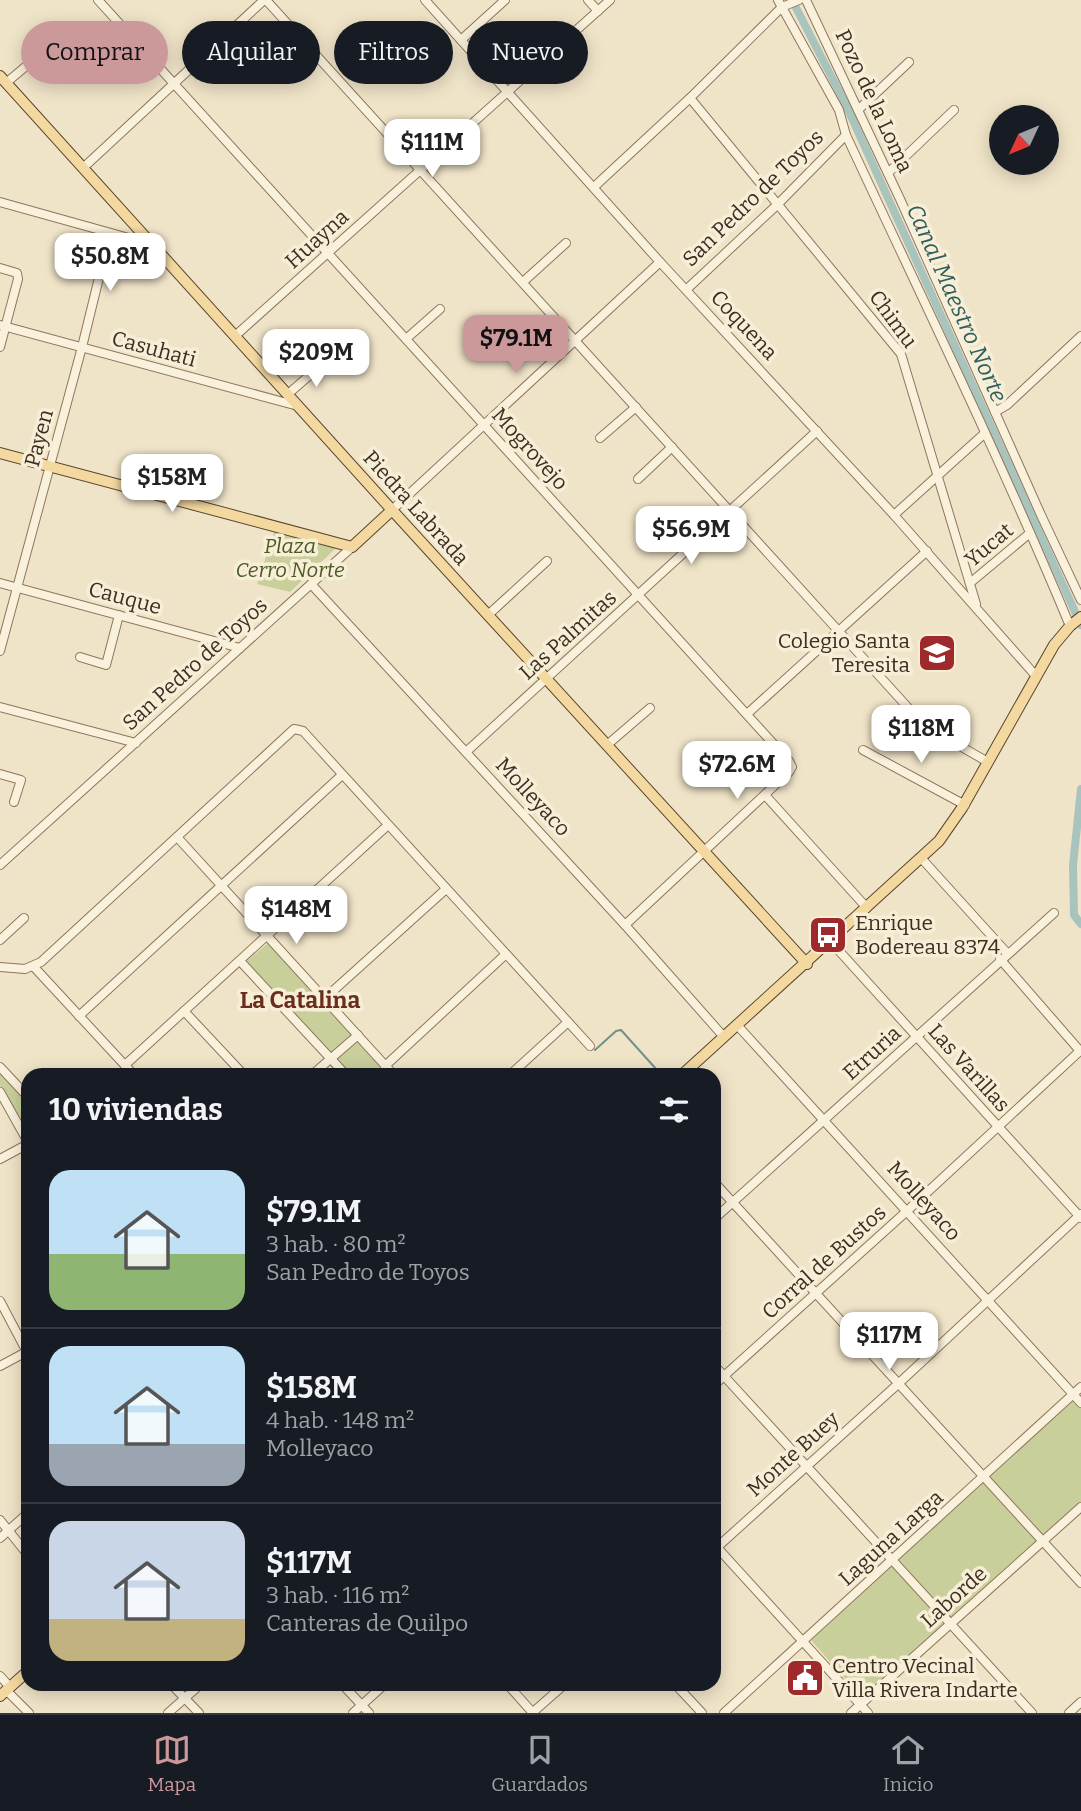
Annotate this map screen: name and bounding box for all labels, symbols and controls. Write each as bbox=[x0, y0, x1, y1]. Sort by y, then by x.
chip: Comprar bbox=[21, 21, 168, 84]
chip: Alquilar bbox=[182, 21, 320, 84]
chip: Filtros bbox=[334, 21, 453, 84]
chip: Nuevo bbox=[467, 21, 588, 84]
street label: Pozo de la Loma bbox=[829, 25, 919, 177]
north arrow bbox=[989, 105, 1059, 175]
map controls bbox=[989, 105, 1059, 175]
pin: $111M bbox=[383, 120, 481, 179]
street label: San Pedro de Toyos bbox=[677, 124, 829, 272]
text: $111M bbox=[400, 128, 464, 156]
water label: Canal Maestro Norte bbox=[901, 200, 1013, 407]
street label: Huayna bbox=[280, 203, 354, 274]
pin: $50.8M bbox=[53, 233, 167, 293]
text: $50.8M bbox=[71, 242, 149, 270]
street label: Coquena bbox=[705, 285, 783, 366]
street label: Chimu bbox=[863, 285, 923, 353]
pin: $79.1M bbox=[459, 316, 573, 375]
text: $79.1M bbox=[479, 324, 553, 352]
street label: Casuhati bbox=[109, 325, 199, 373]
pin: $209M bbox=[267, 330, 365, 389]
text: $209M bbox=[278, 338, 354, 366]
street label: Mogrovejo bbox=[486, 402, 574, 496]
street label: Payen bbox=[19, 406, 59, 470]
street label: Piedra Labrada bbox=[358, 445, 475, 571]
pin: $158M bbox=[123, 454, 221, 514]
text: $158M bbox=[137, 463, 207, 491]
pin: $56.9M bbox=[634, 506, 748, 566]
text: $56.9M bbox=[652, 515, 730, 543]
street label: Yucat bbox=[960, 517, 1019, 573]
park label: Plaza Cerro Norte bbox=[236, 533, 345, 583]
street label: Cauque bbox=[86, 576, 164, 620]
street label: Las Palmitas bbox=[514, 585, 622, 685]
street label: San Pedro de Toyos bbox=[117, 592, 273, 736]
place label: Colegio Santa Teresita bbox=[778, 628, 911, 678]
school or university icon: Colegio Santa Teresita bbox=[916, 632, 958, 674]
pin: $118M bbox=[872, 706, 970, 765]
text: $118M bbox=[887, 714, 955, 742]
pin: $72.6M bbox=[680, 742, 794, 801]
text: $72.6M bbox=[698, 750, 776, 778]
street label: Molleyaco bbox=[490, 752, 576, 842]
pin: $148M bbox=[247, 886, 345, 946]
text: $148M bbox=[260, 895, 332, 923]
place label: Enrique Bodereau 8374 bbox=[855, 910, 1000, 960]
bus stop icon: Enrique Bodereau 8374 bbox=[807, 914, 849, 956]
district label: La Catalina bbox=[240, 986, 360, 1014]
street label: Las Varillas bbox=[923, 1018, 1015, 1118]
street label: Etruria bbox=[838, 1020, 907, 1086]
icon: filters bbox=[655, 1091, 693, 1129]
text: 10 viviendas bbox=[49, 1092, 223, 1128]
street label: Molleyaco bbox=[881, 1156, 967, 1246]
text: $79.1M bbox=[266, 1194, 361, 1230]
icon: home bbox=[105, 1198, 189, 1282]
street label: Corral de Bustos bbox=[757, 1199, 891, 1325]
text: 3 hab. · 80 m² bbox=[266, 1230, 406, 1258]
text: San Pedro de Toyos bbox=[266, 1258, 470, 1286]
pin: $117M bbox=[840, 1312, 938, 1372]
text: $117M bbox=[856, 1321, 922, 1349]
text: $158M bbox=[266, 1370, 357, 1406]
icon: home bbox=[105, 1374, 189, 1458]
street label: Monte Buey bbox=[742, 1405, 845, 1502]
text: 4 hab. · 148 m² bbox=[266, 1406, 414, 1434]
text: Molleyaco bbox=[266, 1434, 374, 1462]
street label: Laguna Larga bbox=[834, 1484, 949, 1592]
text: $117M bbox=[266, 1545, 352, 1581]
icon: home bbox=[105, 1549, 189, 1633]
street label: Laborde bbox=[916, 1561, 992, 1633]
text: 3 hab. · 116 m² bbox=[266, 1581, 409, 1609]
text: Canteras de Quilpo bbox=[266, 1609, 468, 1637]
place label: Centro Vecinal Villa Rivera Indarte bbox=[832, 1653, 1018, 1703]
public building icon: Centro Vecinal Villa Rivera Indarte bbox=[784, 1657, 826, 1699]
tab: Mapa bbox=[148, 1731, 196, 1796]
tab: Guardados bbox=[491, 1731, 588, 1796]
tab: Inicio bbox=[883, 1731, 933, 1796]

